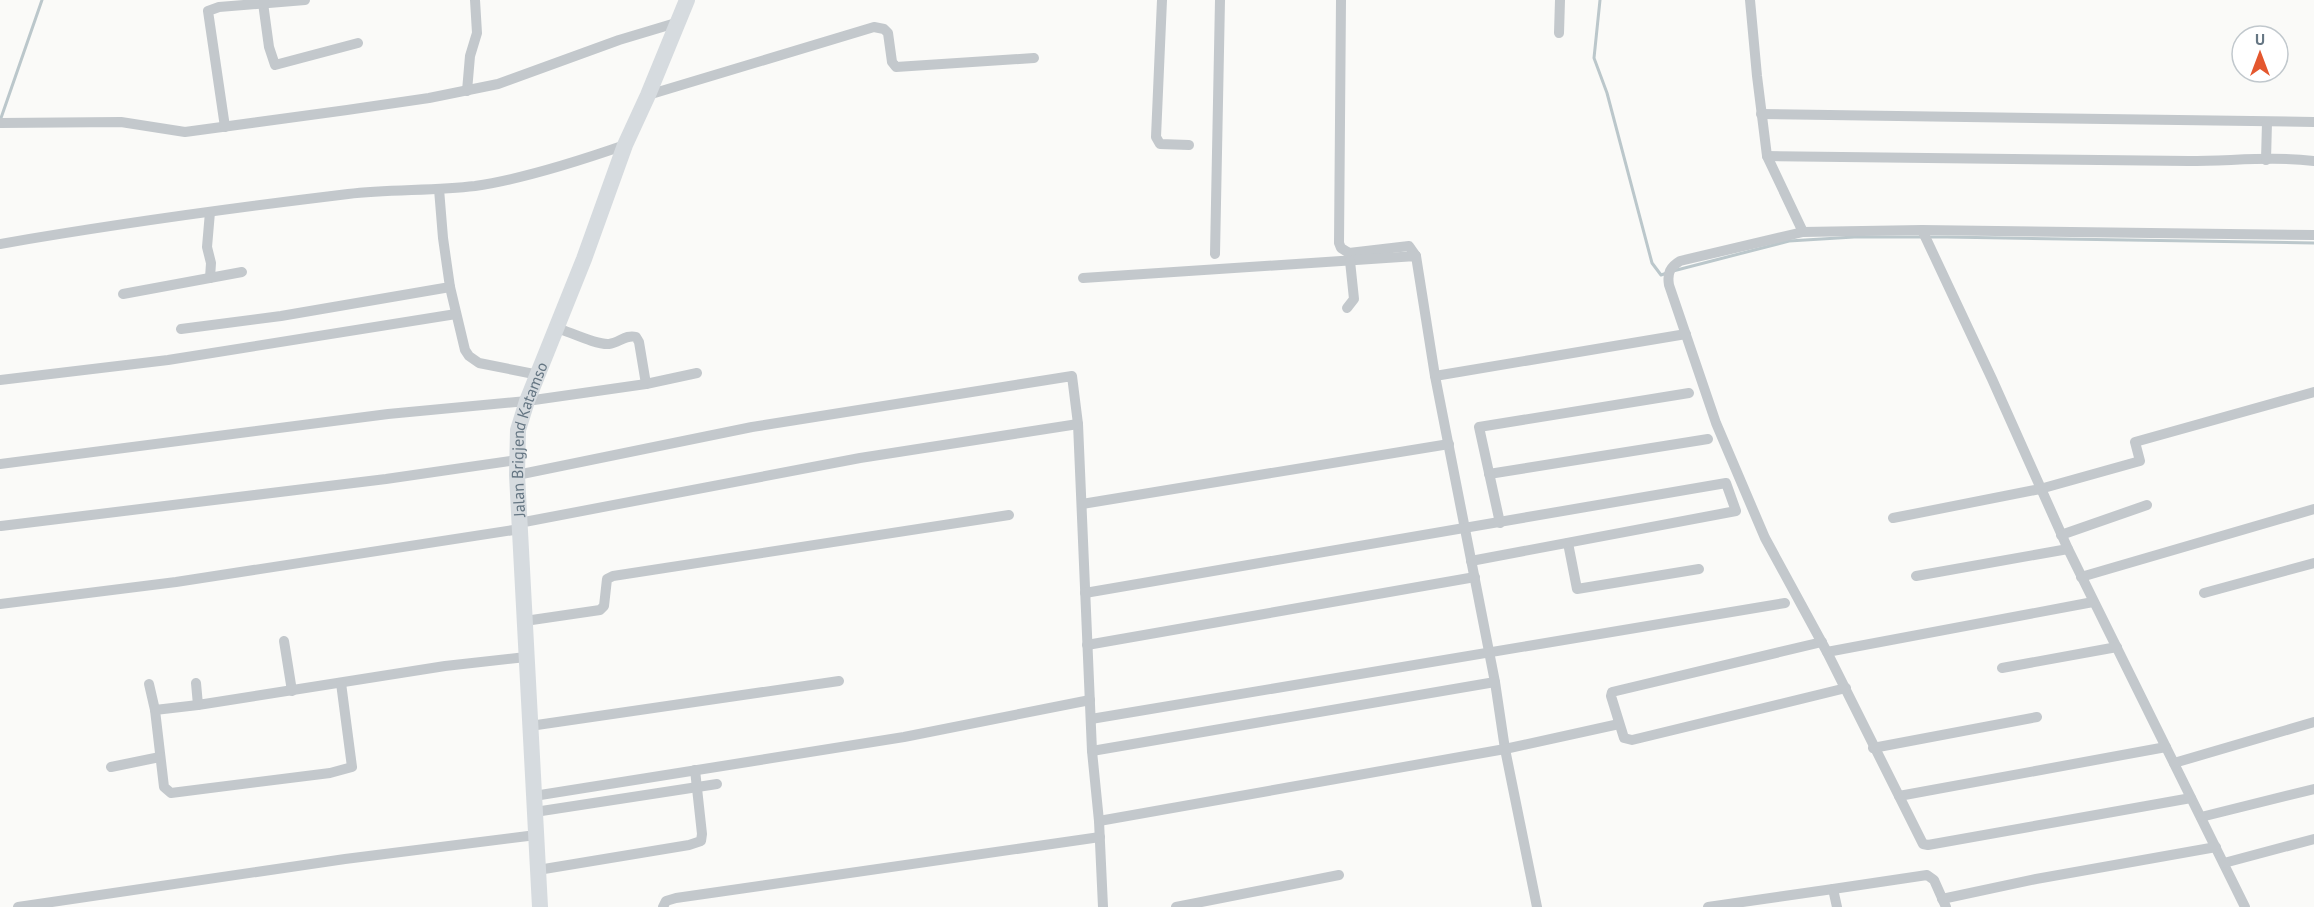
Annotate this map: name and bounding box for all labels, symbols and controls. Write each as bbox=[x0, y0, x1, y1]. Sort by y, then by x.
north arrow bbox=[2230, 24, 2290, 84]
text: U bbox=[2255, 29, 2265, 49]
street label: Jalan Brigjend Katamso bbox=[507, 359, 552, 519]

